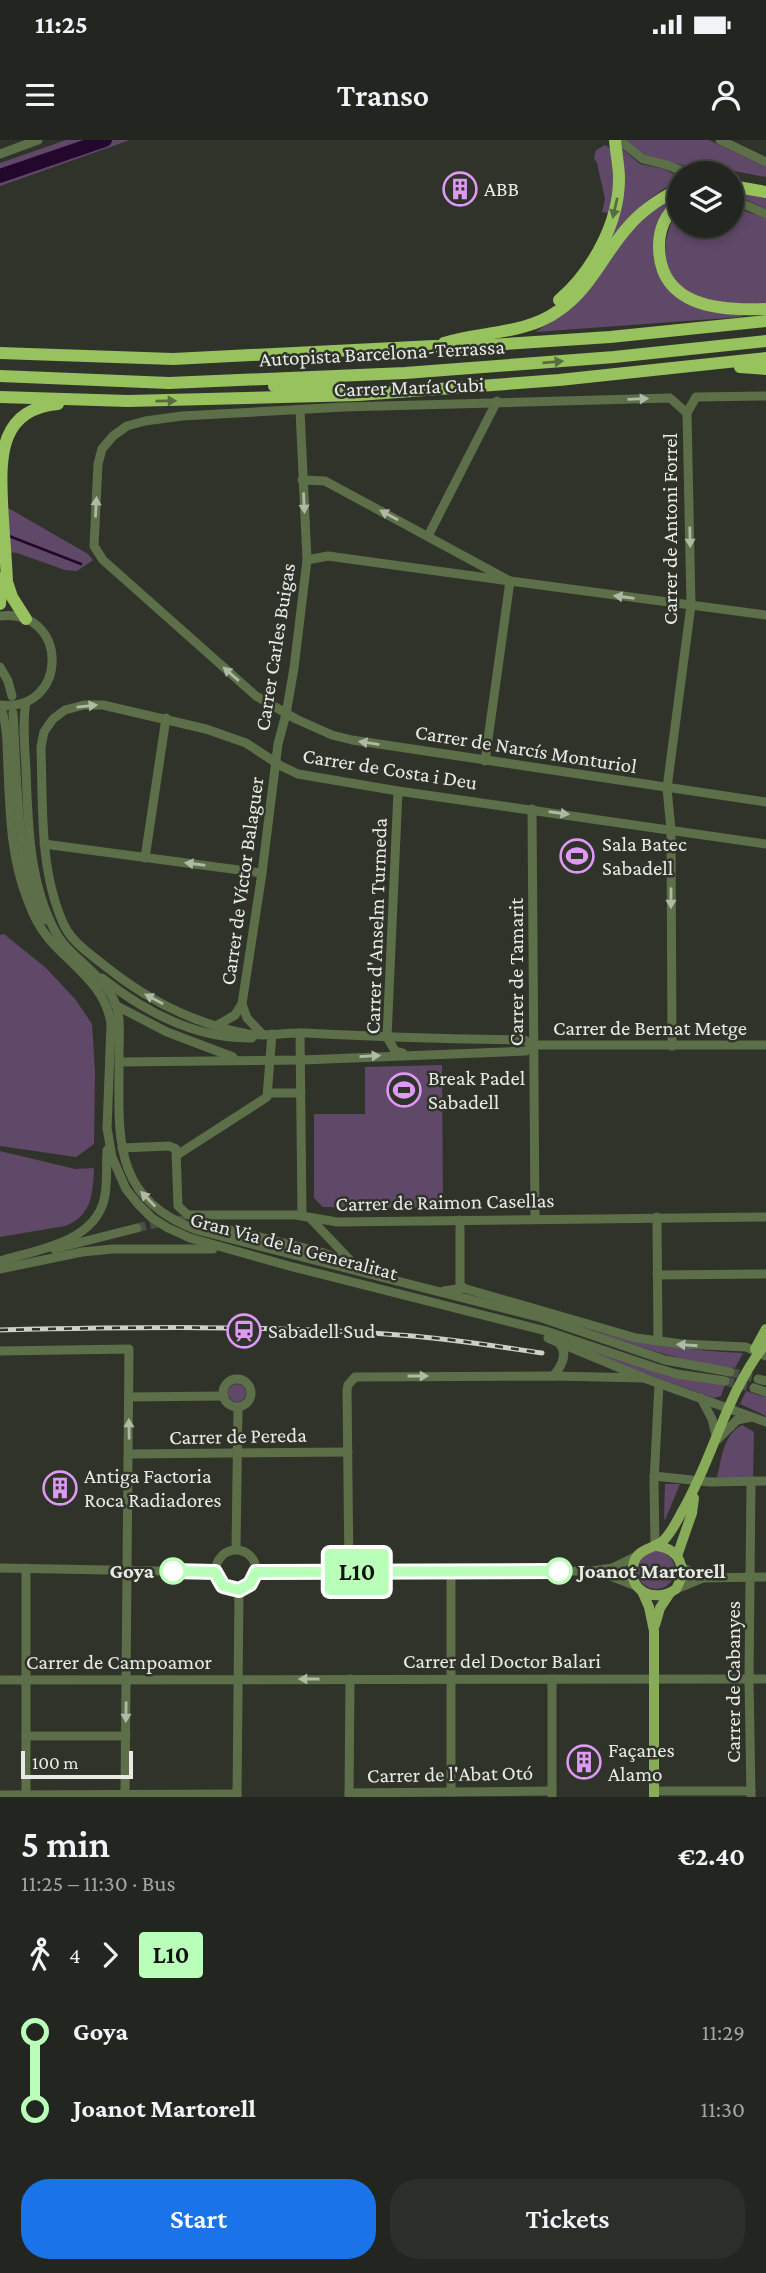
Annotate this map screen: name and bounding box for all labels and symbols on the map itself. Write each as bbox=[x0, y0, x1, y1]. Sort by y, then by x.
building icon: ABB bbox=[441, 170, 479, 208]
place label: ABB bbox=[484, 177, 519, 201]
one-way arrow bbox=[609, 197, 620, 219]
street label: Autopista Barcelona-Terrassa bbox=[259, 335, 506, 371]
one-way arrow bbox=[543, 356, 565, 367]
street label: Carrer María Cubi bbox=[333, 372, 485, 402]
one-way arrow bbox=[628, 393, 650, 404]
one-way arrow bbox=[155, 395, 177, 407]
street label: Carrer de Antoni Forrel bbox=[658, 433, 682, 625]
one-way arrow bbox=[298, 492, 309, 514]
one-way arrow bbox=[91, 496, 102, 518]
one-way arrow bbox=[379, 510, 399, 522]
one-way arrow bbox=[684, 526, 696, 548]
street label: Carrer Carles Buigas bbox=[250, 561, 300, 733]
one-way arrow bbox=[613, 591, 635, 602]
one-way arrow bbox=[222, 666, 240, 682]
one-way arrow bbox=[76, 701, 98, 712]
street label: Carrer de Narcís Monturiol bbox=[413, 720, 639, 778]
one-way arrow bbox=[358, 737, 380, 748]
street label: Carrer de Costa i Deu bbox=[301, 743, 479, 795]
street label: Carrer de Víctor Balaguer bbox=[215, 775, 269, 987]
one-way arrow bbox=[548, 808, 570, 819]
street label: Carrer d'Anselm Turmeda bbox=[360, 817, 392, 1035]
place label: Sala Batec Sabadell bbox=[602, 832, 687, 880]
sports icon: Sala Batec Sabadell bbox=[558, 837, 596, 875]
one-way arrow bbox=[183, 859, 205, 870]
one-way arrow bbox=[665, 887, 677, 909]
street label: Carrer de Tamarit bbox=[504, 897, 528, 1046]
one-way arrow bbox=[144, 993, 164, 1005]
street label: Carrer de Bernat Metge bbox=[553, 1016, 747, 1040]
one-way arrow bbox=[360, 1050, 382, 1061]
place label: Break Padel Sabadell bbox=[428, 1066, 525, 1114]
sports icon: Break Padel Sabadell bbox=[385, 1071, 423, 1109]
street label: Carrer de Raimon Casellas bbox=[335, 1188, 555, 1216]
one-way arrow bbox=[141, 1191, 157, 1208]
street label: Gran Via de la Generalitat bbox=[188, 1207, 401, 1286]
station icon: Sabadell Sud bbox=[225, 1312, 263, 1350]
place label: Sabadell Sud bbox=[268, 1319, 375, 1343]
one-way arrow bbox=[676, 1339, 698, 1350]
one-way arrow bbox=[407, 1370, 429, 1382]
one-way arrow bbox=[123, 1418, 135, 1440]
street label: Carrer de Pereda bbox=[169, 1423, 307, 1449]
place label: Antiga Factoria Roca Radiadores bbox=[84, 1464, 222, 1512]
building icon: Antiga Factoria Roca Radiadores bbox=[41, 1469, 79, 1507]
line badge: L10 bbox=[317, 1549, 397, 1595]
marker: Goya bbox=[160, 1558, 186, 1584]
marker: Joanot Martorell bbox=[546, 1558, 572, 1584]
place label: Goya bbox=[109, 1559, 155, 1583]
place label: Joanot Martorell bbox=[576, 1559, 726, 1583]
street label: Carrer de Cabanyes bbox=[721, 1601, 745, 1763]
street label: Carrer del Doctor Balari bbox=[403, 1649, 601, 1673]
street label: Carrer de Campoamor bbox=[26, 1650, 213, 1674]
one-way arrow bbox=[298, 1673, 320, 1685]
one-way arrow bbox=[121, 1702, 132, 1724]
place label: Façanes Alamo bbox=[608, 1738, 675, 1786]
building icon: Façanes Alamo bbox=[565, 1743, 603, 1781]
scale bar bbox=[21, 1748, 133, 1780]
street label: Carrer de l'Abat Otó bbox=[367, 1761, 533, 1787]

